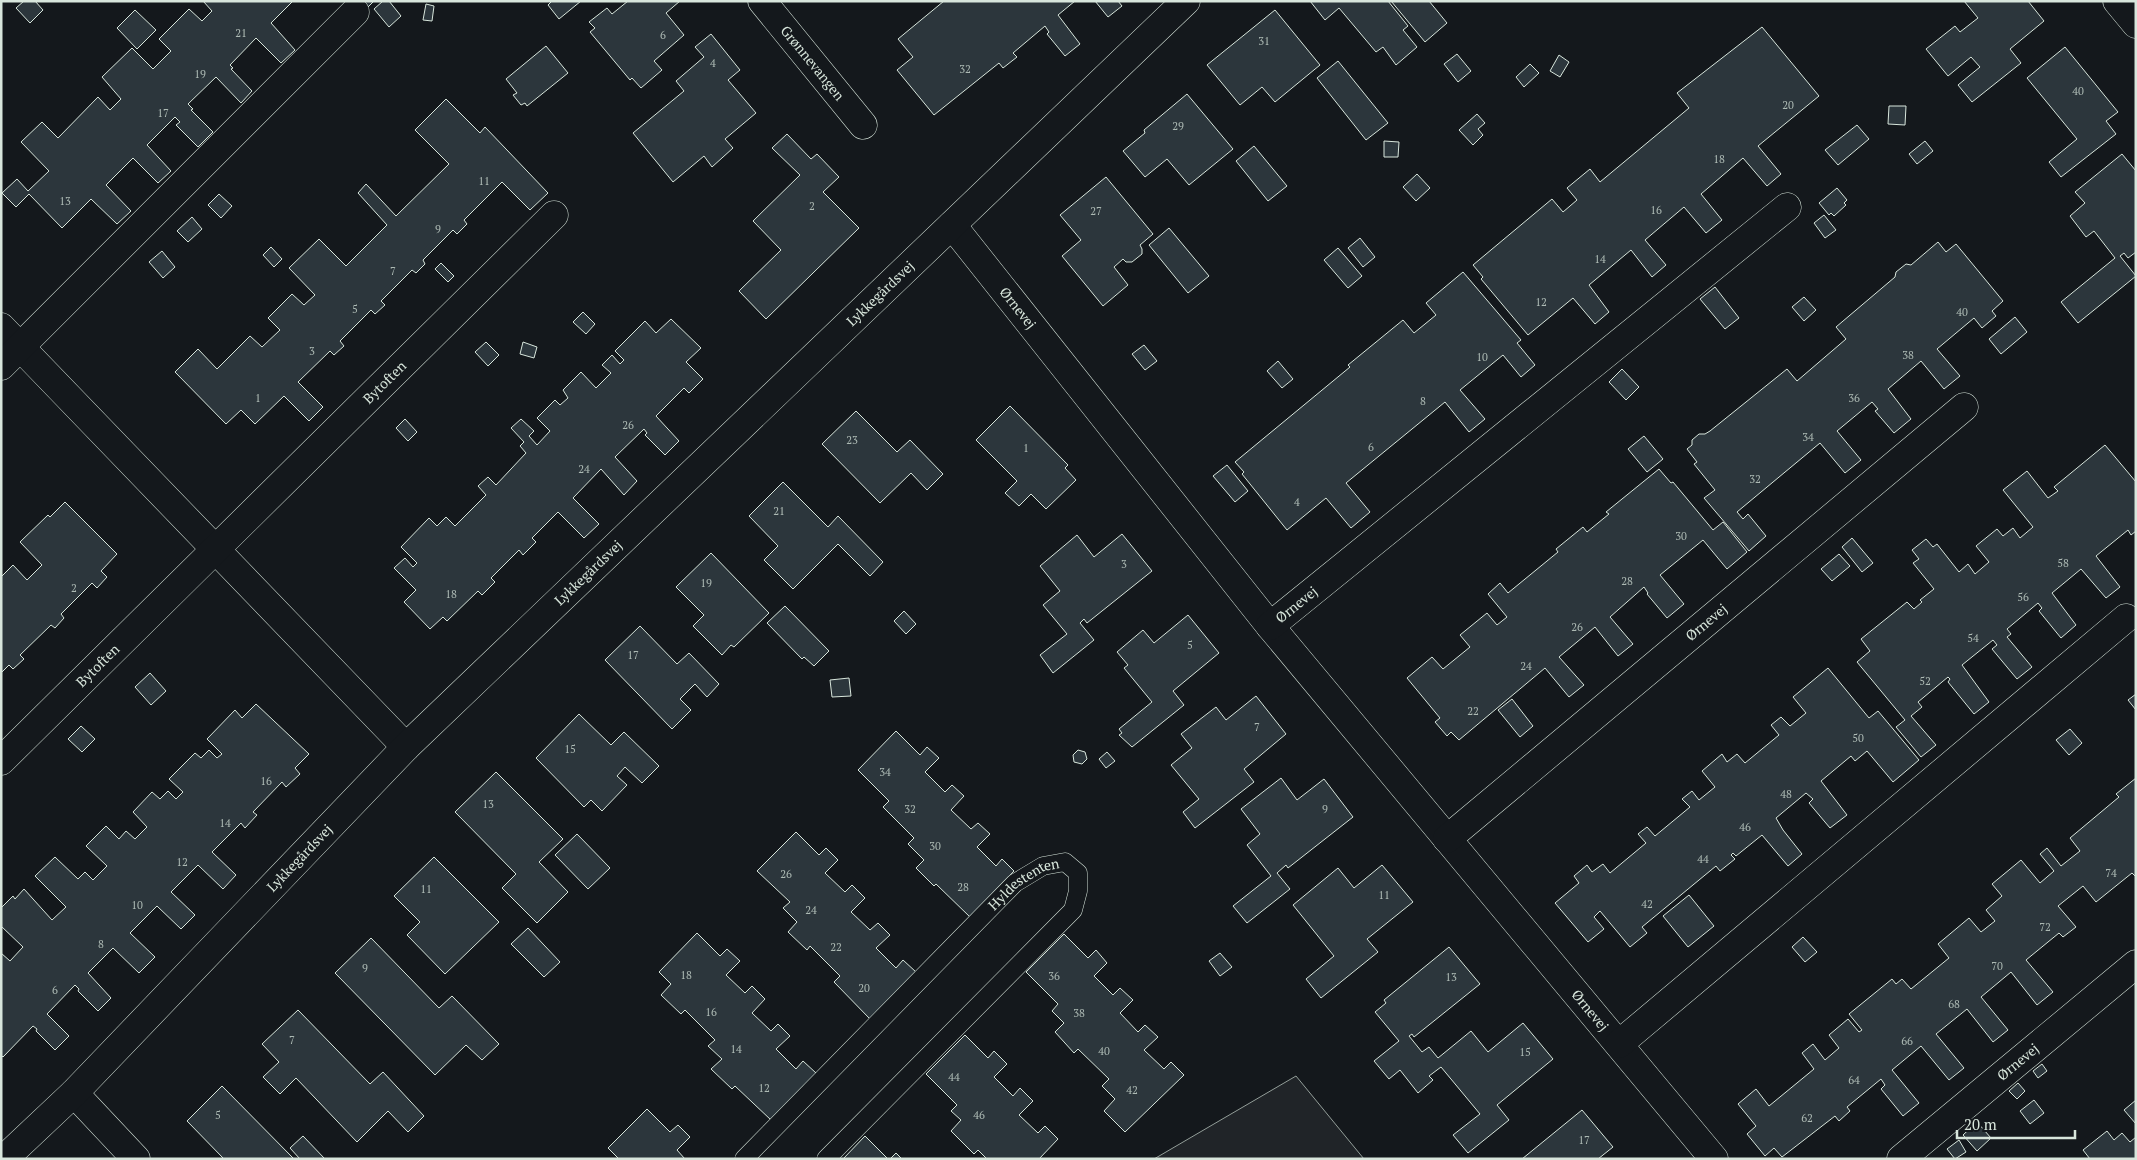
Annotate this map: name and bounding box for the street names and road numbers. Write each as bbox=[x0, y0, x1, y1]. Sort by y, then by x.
street label: Grønnevangen bbox=[777, 21, 850, 105]
street label: Lykkegårdsvej bbox=[842, 256, 918, 330]
street label: Ørnevej bbox=[996, 283, 1041, 333]
street label: Bytoften bbox=[358, 356, 411, 408]
street label: Lykkegårdsvej bbox=[550, 535, 626, 609]
street label: Ørnevej bbox=[1271, 581, 1321, 627]
street label: Ørnevej bbox=[1681, 599, 1731, 645]
street label: Bytoften bbox=[72, 639, 124, 691]
street label: Lykkegårdsvej bbox=[262, 820, 336, 896]
street label: Hyldestenten bbox=[984, 853, 1061, 914]
street label: Ørnevej bbox=[1568, 985, 1613, 1035]
street label: Ørnevej bbox=[1993, 1039, 2043, 1084]

